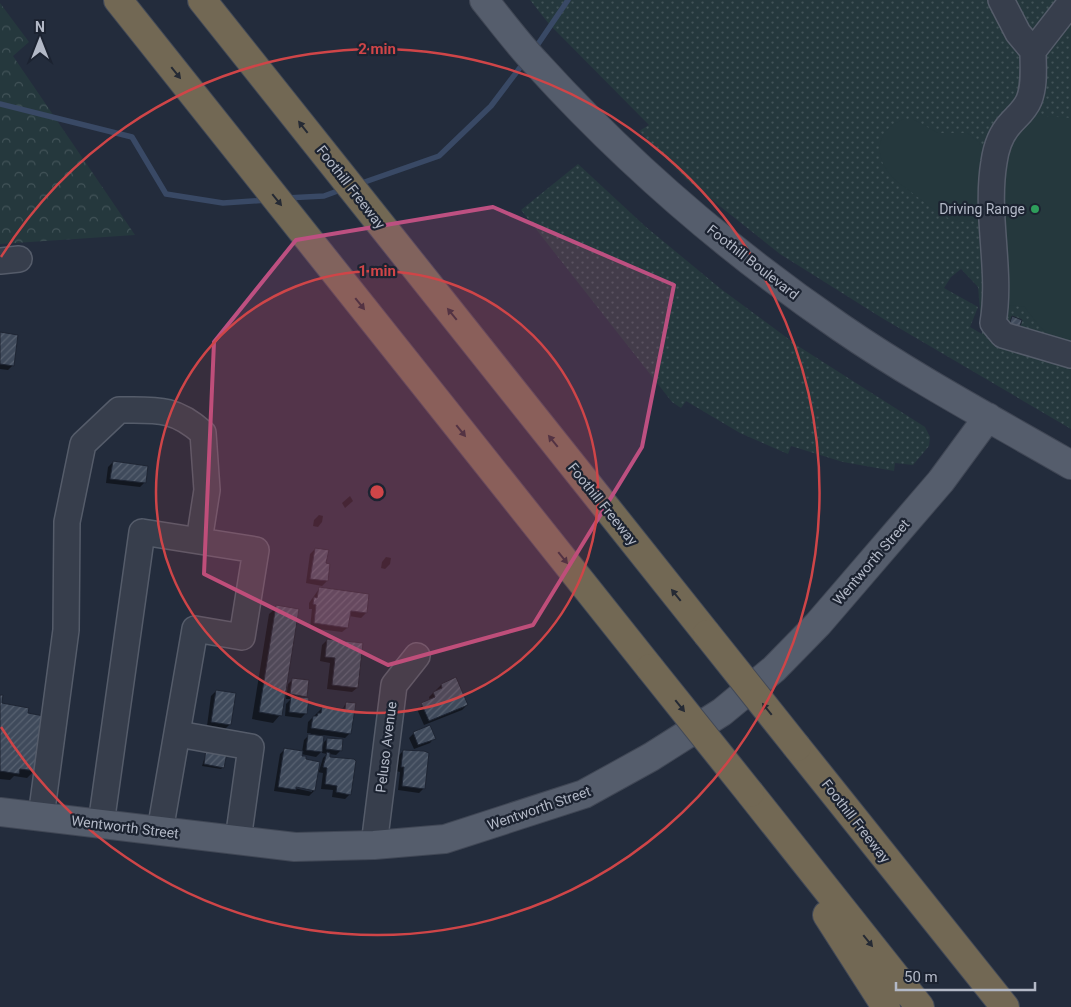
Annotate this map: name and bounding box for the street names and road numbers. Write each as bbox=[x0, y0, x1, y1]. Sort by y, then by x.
street label: Foothill Freeway bbox=[314, 142, 389, 232]
street label: Foothill Boulevard bbox=[704, 221, 802, 303]
street label: Foothill Freeway bbox=[565, 460, 641, 549]
street label: Wentworth Street bbox=[829, 516, 913, 608]
street label: Peluso Avenue bbox=[372, 700, 400, 794]
street label: Foothill Freeway bbox=[819, 776, 894, 866]
street label: Wentworth Street bbox=[485, 783, 593, 833]
street label: Wentworth Street bbox=[70, 812, 180, 842]

